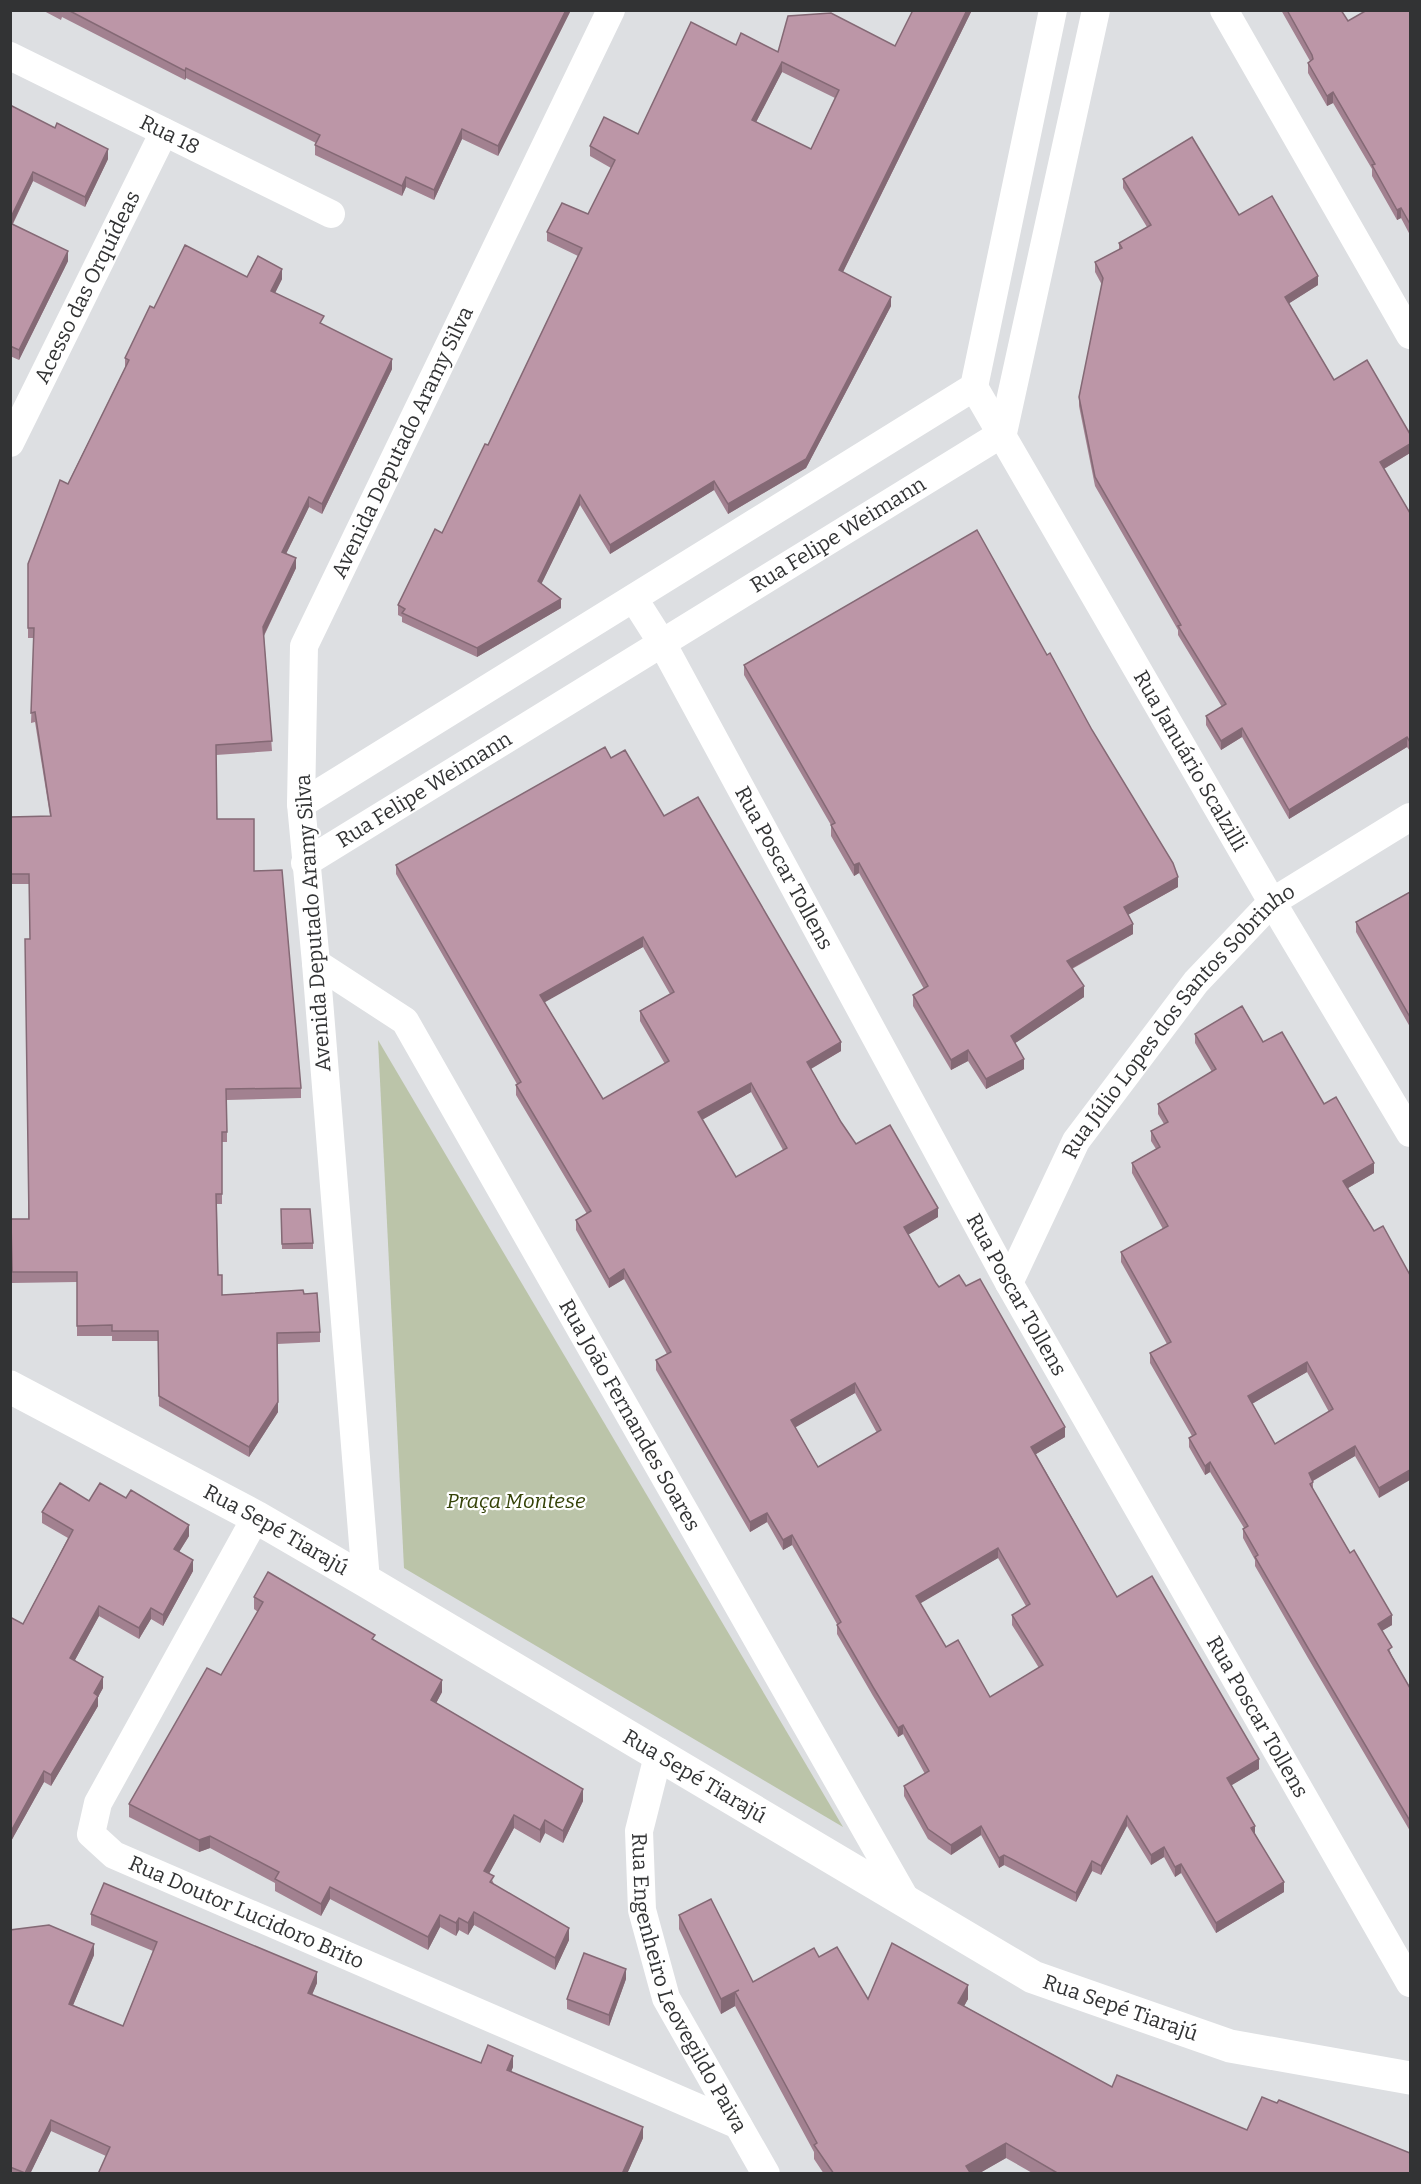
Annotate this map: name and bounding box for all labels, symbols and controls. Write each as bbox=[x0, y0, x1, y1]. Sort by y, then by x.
street label: Rua 18 bbox=[136, 109, 204, 160]
street label: Acesso das Orquídeas bbox=[29, 186, 146, 388]
street label: Avenida Deputado Aramy Silva bbox=[326, 302, 479, 582]
street label: Rua Felipe Weimann bbox=[746, 471, 930, 598]
street label: Rua Januário Scalzilli bbox=[1128, 666, 1253, 856]
street label: Rua Felipe Weimann bbox=[332, 726, 517, 853]
street label: Avenida Deputado Aramy Silva bbox=[290, 773, 336, 1073]
street label: Rua Poscar Tollens bbox=[729, 782, 839, 954]
street label: Rua Júlio Lopes dos Santos Sobrinho bbox=[1057, 878, 1300, 1163]
street label: Rua Poscar Tollens bbox=[961, 1209, 1072, 1381]
street label: Rua João Fernandes Soares bbox=[553, 1295, 706, 1536]
street label: Rua Sepé Tiarajú bbox=[199, 1479, 353, 1581]
park label: Praça Montese bbox=[447, 1488, 586, 1514]
street label: Rua Poscar Tollens bbox=[1201, 1631, 1314, 1802]
street label: Rua Sepé Tiarajú bbox=[618, 1724, 771, 1829]
street label: Rua Engenheiro Leovegildo Paiva bbox=[626, 1832, 753, 2138]
street label: Rua Doutor Lucidoro Brito bbox=[125, 1850, 368, 1975]
street label: Rua Sepé Tiarajú bbox=[1040, 1969, 1202, 2047]

